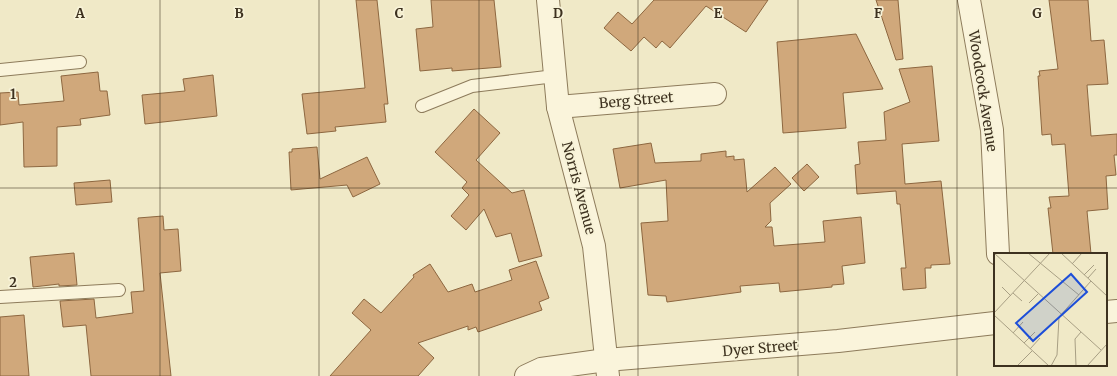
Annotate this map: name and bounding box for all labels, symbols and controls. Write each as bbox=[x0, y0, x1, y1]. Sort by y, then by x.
text: A bbox=[74, 5, 85, 22]
text: B bbox=[234, 5, 244, 22]
text: C bbox=[395, 5, 404, 22]
text: D bbox=[553, 5, 563, 22]
text: E bbox=[714, 5, 723, 22]
text: F bbox=[874, 5, 882, 22]
text: G bbox=[1032, 5, 1042, 22]
street label: Woodcock Avenue bbox=[964, 28, 1001, 153]
text: 1 bbox=[10, 86, 16, 103]
street label: Berg Street bbox=[598, 88, 675, 112]
street label: Norris Avenue bbox=[558, 140, 600, 236]
inset map bbox=[994, 253, 1107, 366]
text: 2 bbox=[9, 274, 17, 291]
street label: Dyer Street bbox=[721, 336, 799, 360]

